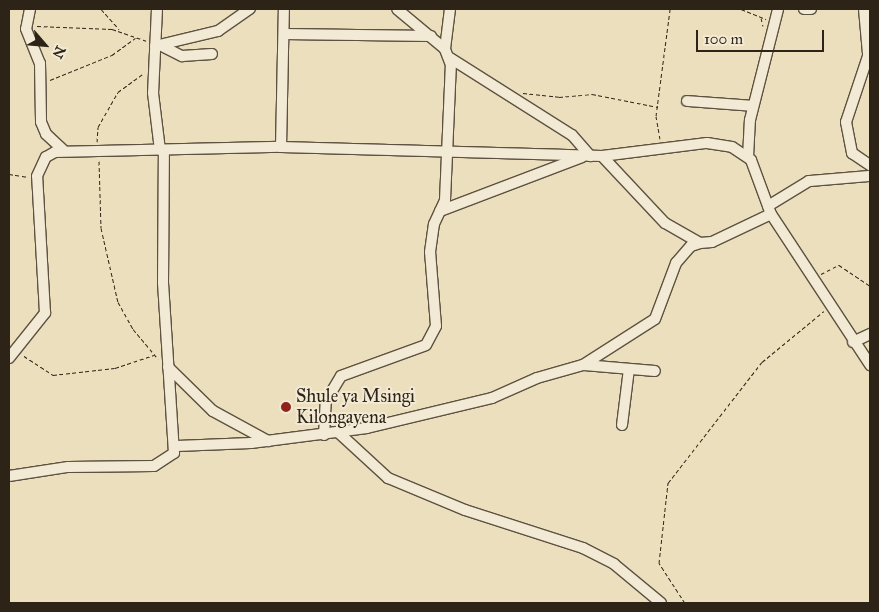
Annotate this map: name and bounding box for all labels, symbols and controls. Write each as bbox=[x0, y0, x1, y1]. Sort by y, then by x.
north arrow bbox=[20, 20, 70, 70]
scale bar bbox=[699, 20, 826, 52]
text: 100 m bbox=[704, 30, 743, 48]
text: N bbox=[49, 43, 69, 61]
place label: Shule ya Msingi Kilongayena bbox=[296, 386, 415, 428]
marker: Shule ya Msingi Kilongayena bbox=[280, 401, 292, 413]

